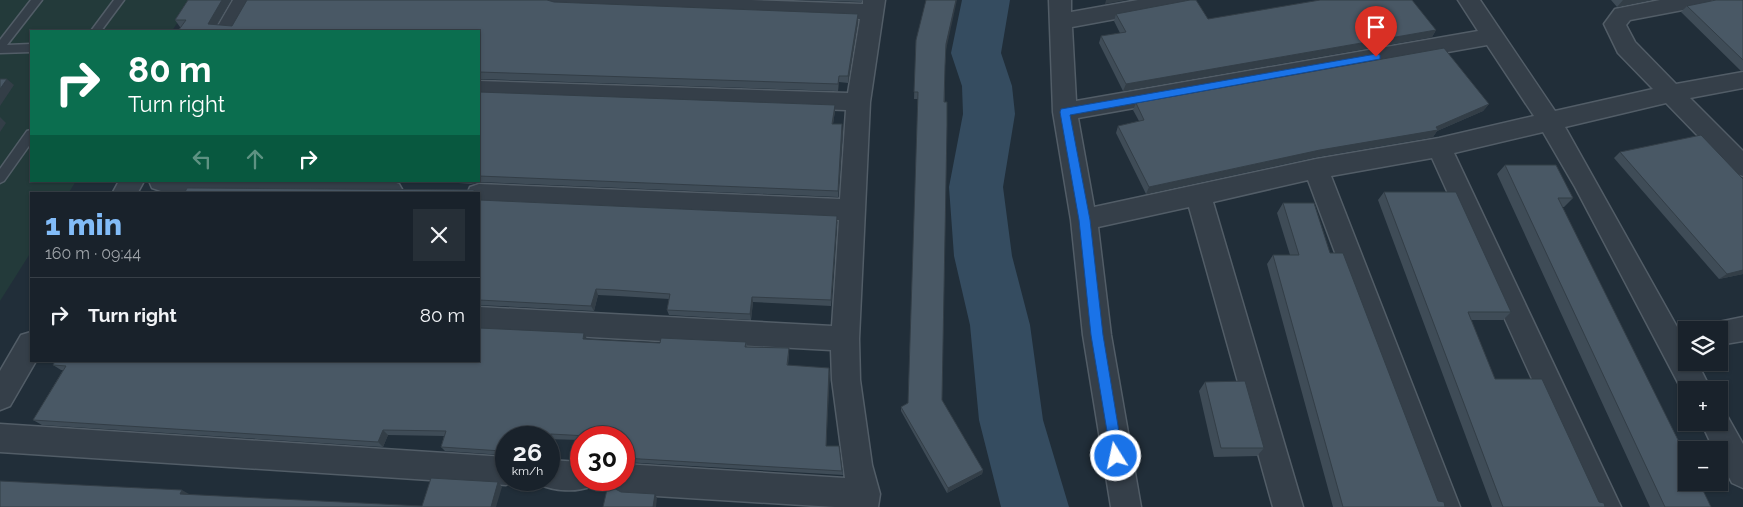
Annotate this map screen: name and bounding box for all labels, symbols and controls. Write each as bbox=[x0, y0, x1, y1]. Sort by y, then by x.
pin bbox=[1355, 6, 1397, 57]
icon: arrive bbox=[1362, 13, 1390, 41]
text: 80 m bbox=[128, 49, 212, 90]
icon: right bbox=[45, 50, 110, 115]
text: Turn right bbox=[128, 91, 225, 117]
icon: left bbox=[188, 145, 216, 173]
icon: ahead bbox=[241, 145, 269, 173]
icon: right bbox=[294, 145, 322, 173]
text: 1 min bbox=[45, 207, 122, 242]
button: close bbox=[413, 209, 465, 261]
text: 160 m · 09:44 bbox=[45, 244, 141, 263]
icon: right bbox=[45, 301, 73, 329]
text: Turn right bbox=[88, 304, 177, 326]
text: 80 m bbox=[420, 304, 465, 326]
map controls bbox=[1678, 321, 1728, 491]
button: layers bbox=[1678, 321, 1728, 371]
button: + bbox=[1678, 381, 1728, 431]
speed limit sign: 30 bbox=[570, 426, 635, 491]
position arrow bbox=[1089, 429, 1141, 481]
text: 26 bbox=[513, 437, 542, 467]
button: − bbox=[1678, 441, 1728, 491]
text: km/h bbox=[512, 464, 543, 478]

